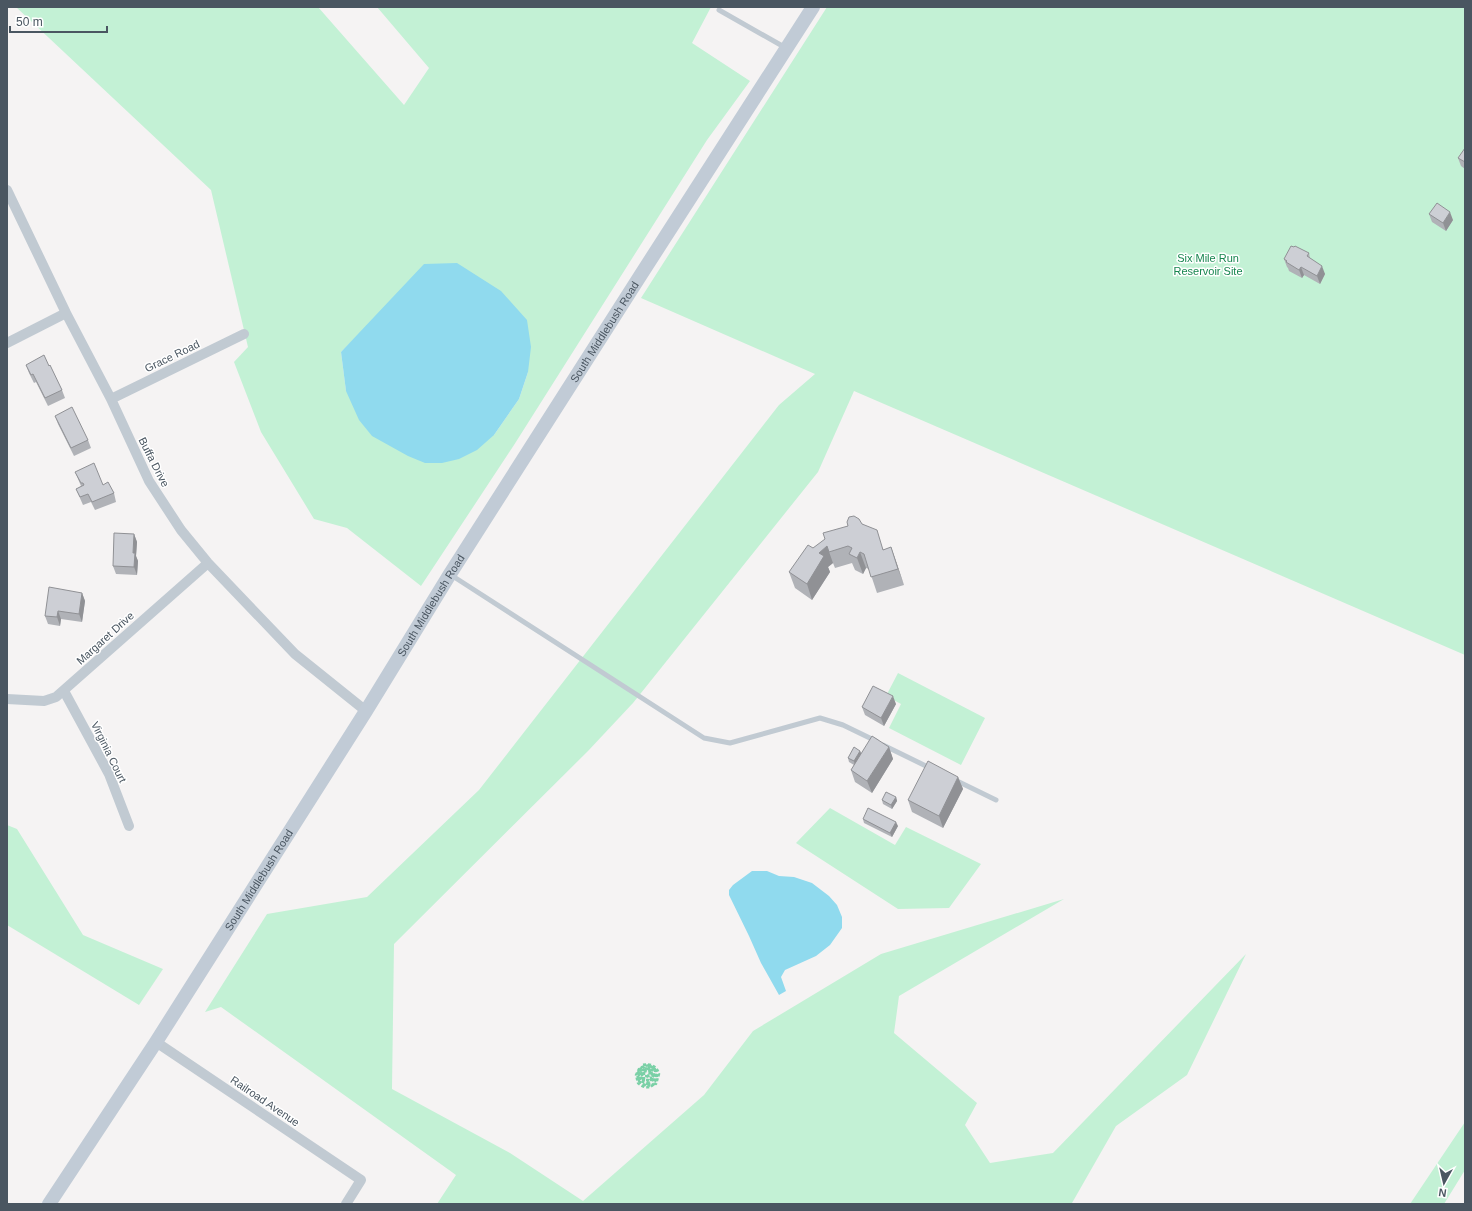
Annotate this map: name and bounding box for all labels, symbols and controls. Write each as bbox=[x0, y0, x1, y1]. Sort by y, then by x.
scale bar bbox=[10, 8, 107, 34]
text: 50 m bbox=[16, 15, 43, 29]
park label: Six Mile Run Reservoir Site bbox=[1173, 252, 1243, 277]
street label: South Middlebush Road bbox=[568, 279, 641, 385]
street label: Grace Road bbox=[143, 338, 201, 374]
street label: Buffa Drive bbox=[136, 435, 172, 489]
street label: South Middlebush Road bbox=[395, 552, 467, 659]
street label: Margaret Drive bbox=[74, 609, 136, 667]
street label: Virginia Court bbox=[89, 720, 129, 784]
street label: South Middlebush Road bbox=[222, 827, 295, 933]
street label: Railroad Avenue bbox=[228, 1074, 302, 1128]
north arrow bbox=[1424, 1163, 1464, 1203]
text: N bbox=[1438, 1186, 1447, 1199]

